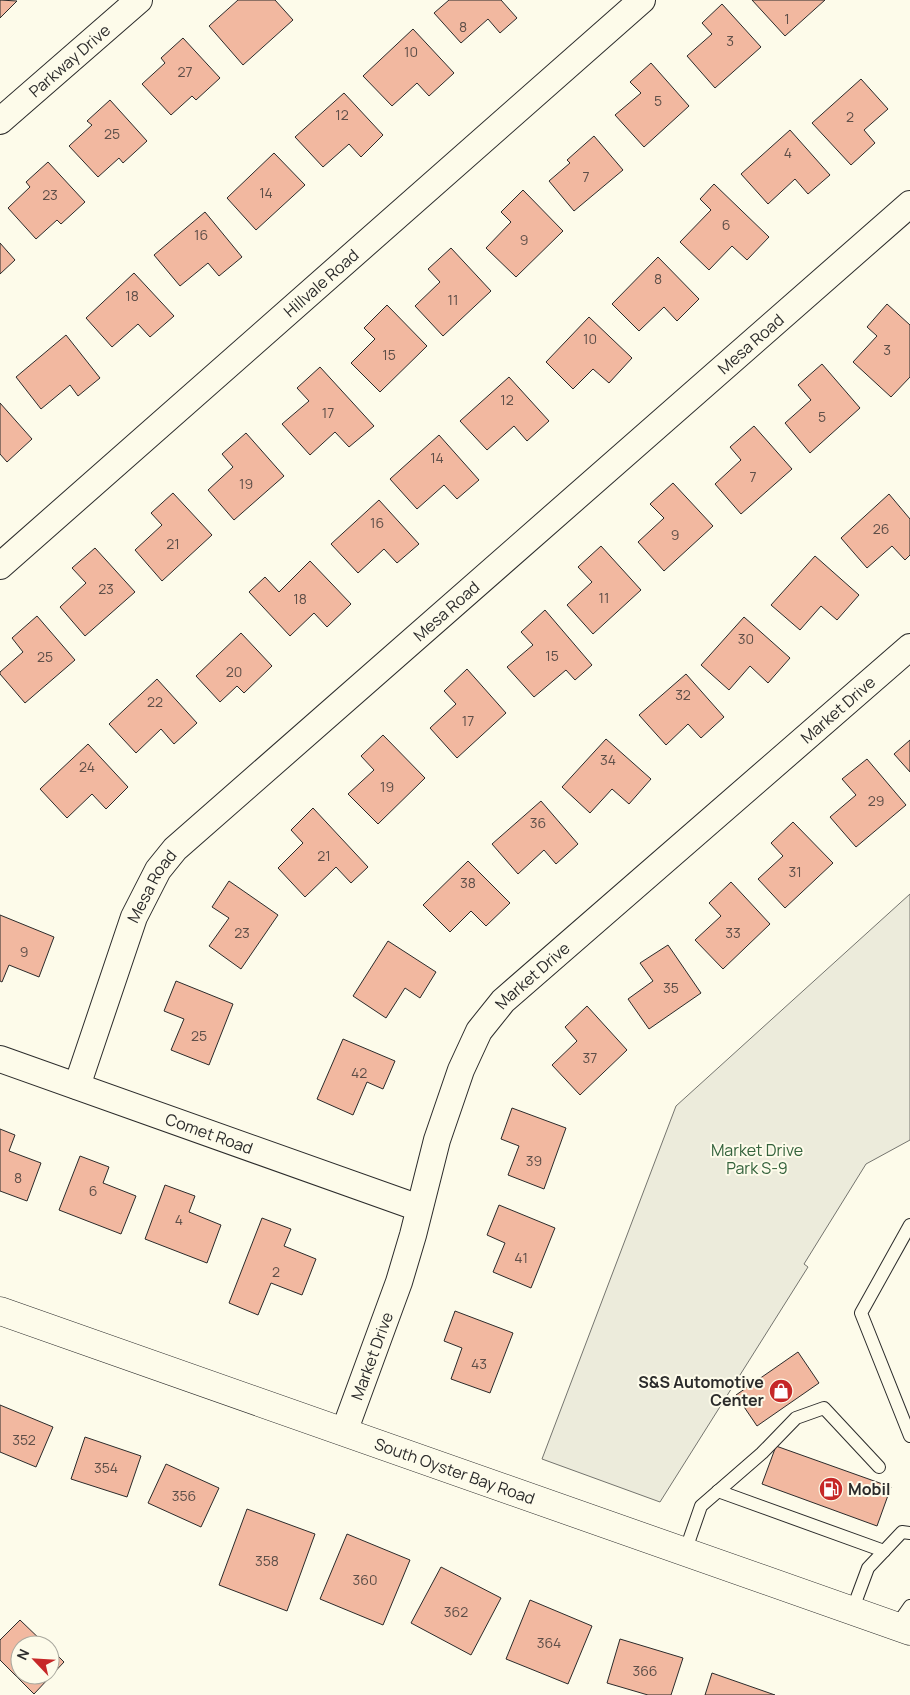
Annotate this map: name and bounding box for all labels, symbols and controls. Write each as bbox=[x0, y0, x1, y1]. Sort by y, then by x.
house number: 1 bbox=[784, 9, 790, 28]
house number: 8 bbox=[459, 17, 467, 36]
street label: Parkway Drive bbox=[24, 19, 115, 102]
house number: 3 bbox=[726, 31, 734, 50]
house number: 10 bbox=[404, 42, 418, 61]
house number: 27 bbox=[177, 62, 193, 81]
house number: 5 bbox=[654, 91, 662, 110]
house number: 12 bbox=[335, 105, 349, 124]
house number: 2 bbox=[846, 107, 854, 126]
house number: 25 bbox=[104, 124, 120, 143]
house number: 4 bbox=[784, 143, 792, 162]
house number: 7 bbox=[582, 167, 590, 186]
house number: 14 bbox=[259, 183, 273, 202]
house number: 23 bbox=[42, 185, 58, 204]
house number: 6 bbox=[722, 215, 730, 234]
house number: 16 bbox=[194, 225, 208, 244]
house number: 9 bbox=[520, 230, 528, 249]
street label: Hillvale Road bbox=[279, 244, 363, 322]
house number: 8 bbox=[654, 269, 662, 288]
house number: 18 bbox=[125, 286, 139, 305]
house number: 11 bbox=[448, 290, 458, 309]
street label: Mesa Road bbox=[713, 309, 788, 379]
house number: 10 bbox=[583, 329, 597, 348]
house number: 3 bbox=[883, 340, 891, 359]
house number: 15 bbox=[382, 345, 396, 364]
house number: 12 bbox=[500, 390, 514, 409]
house number: 17 bbox=[322, 403, 334, 422]
house number: 5 bbox=[818, 407, 826, 426]
house number: 14 bbox=[430, 448, 444, 467]
house number: 7 bbox=[749, 467, 757, 486]
house number: 19 bbox=[239, 474, 253, 493]
house number: 16 bbox=[370, 513, 384, 532]
house number: 26 bbox=[873, 519, 889, 538]
house number: 9 bbox=[671, 525, 679, 544]
house number: 21 bbox=[166, 534, 180, 553]
street label: Mesa Road bbox=[408, 576, 484, 646]
house number: 23 bbox=[98, 579, 114, 598]
house number: 11 bbox=[599, 588, 609, 607]
house number: 18 bbox=[293, 589, 307, 608]
house number: 30 bbox=[738, 629, 754, 648]
house number: 15 bbox=[545, 646, 559, 665]
house number: 25 bbox=[37, 647, 53, 666]
house number: 20 bbox=[226, 662, 242, 681]
street label: Market Drive bbox=[796, 671, 880, 748]
house number: 32 bbox=[675, 685, 691, 704]
house number: 22 bbox=[147, 692, 163, 711]
house number: 17 bbox=[462, 711, 474, 730]
house number: 34 bbox=[600, 750, 616, 769]
house number: 24 bbox=[79, 757, 95, 776]
house number: 19 bbox=[380, 777, 394, 796]
house number: 29 bbox=[868, 791, 884, 810]
house number: 36 bbox=[530, 813, 546, 832]
street label: Mesa Road bbox=[122, 845, 181, 926]
house number: 21 bbox=[317, 846, 331, 865]
house number: 31 bbox=[788, 862, 802, 881]
house number: 38 bbox=[460, 873, 476, 892]
house number: 23 bbox=[234, 923, 250, 942]
house number: 33 bbox=[725, 923, 741, 942]
street label: Market Drive bbox=[490, 937, 574, 1014]
house number: 9 bbox=[20, 942, 28, 961]
house number: 35 bbox=[663, 978, 679, 997]
house number: 25 bbox=[191, 1026, 207, 1045]
house number: 37 bbox=[583, 1048, 597, 1067]
house number: 42 bbox=[351, 1063, 367, 1082]
street label: Comet Road bbox=[162, 1108, 256, 1159]
park label: Market Drive Park S-9 bbox=[711, 1139, 803, 1179]
house number: 39 bbox=[526, 1151, 542, 1170]
house number: 8 bbox=[14, 1168, 22, 1187]
house number: 6 bbox=[89, 1181, 97, 1200]
house number: 4 bbox=[175, 1210, 183, 1229]
house number: 41 bbox=[514, 1248, 528, 1267]
house number: 2 bbox=[272, 1262, 280, 1281]
street label: Market Drive bbox=[346, 1309, 398, 1403]
house number: 43 bbox=[471, 1354, 487, 1373]
place label: S&S Automotive Center bbox=[638, 1371, 764, 1411]
shop icon: S&S Automotive Center bbox=[768, 1378, 794, 1404]
house number: 352 bbox=[12, 1430, 36, 1449]
street label: South Oyster Bay Road bbox=[371, 1433, 538, 1509]
house number: 354 bbox=[94, 1458, 118, 1477]
fuel station icon: Mobil bbox=[818, 1476, 844, 1502]
place label: Mobil bbox=[848, 1478, 890, 1500]
house number: 356 bbox=[172, 1486, 196, 1505]
house number: 358 bbox=[255, 1551, 279, 1570]
house number: 360 bbox=[353, 1570, 377, 1589]
house number: 362 bbox=[444, 1602, 468, 1621]
house number: 364 bbox=[537, 1633, 561, 1652]
north arrow bbox=[10, 1635, 60, 1685]
text: N bbox=[12, 1646, 34, 1663]
house number: 366 bbox=[632, 1661, 658, 1680]

